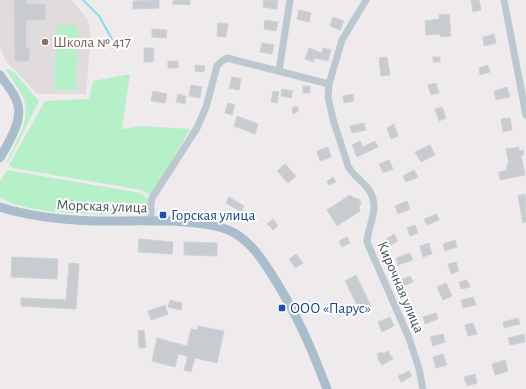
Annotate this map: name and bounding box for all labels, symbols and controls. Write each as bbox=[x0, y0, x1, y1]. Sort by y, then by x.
place label: Школа № 417 bbox=[53, 35, 131, 50]
marker: Школа № 417 bbox=[40, 37, 50, 47]
street label: Морская улица bbox=[56, 197, 148, 216]
place label: Горская улица bbox=[171, 208, 255, 223]
marker: Горская улица bbox=[158, 210, 168, 220]
street label: Кирочная улица bbox=[374, 239, 427, 335]
place label: ООО «Парус» bbox=[290, 301, 371, 316]
marker: ООО «Парус» bbox=[277, 303, 287, 313]

